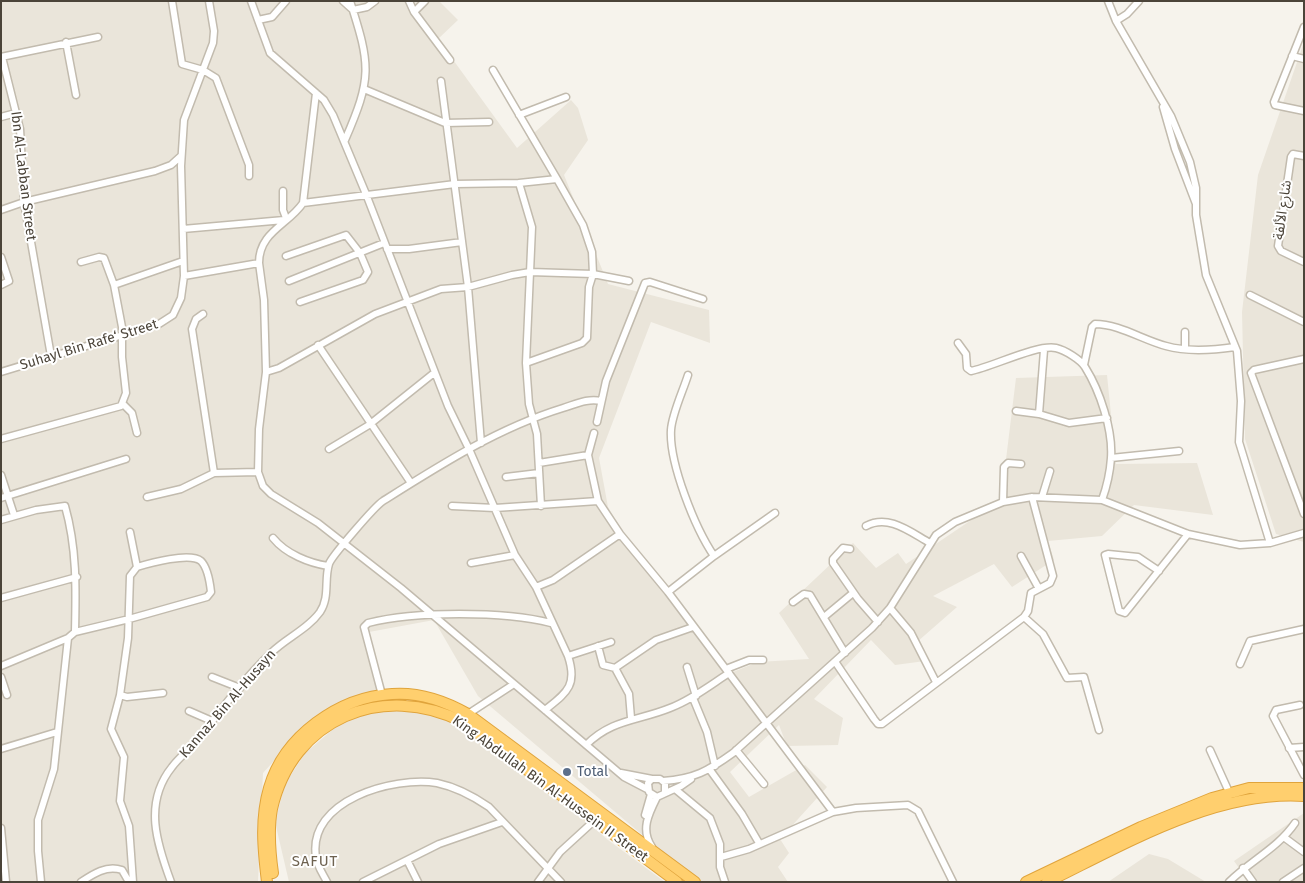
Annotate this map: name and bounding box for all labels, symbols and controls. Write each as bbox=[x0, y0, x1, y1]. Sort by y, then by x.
street label: Ibn Al-Labban Street bbox=[7, 110, 39, 242]
street label: شارع الألفة bbox=[1271, 179, 1295, 241]
street label: Suhayl Bin Rafe‘ Street bbox=[18, 316, 160, 374]
street label: Kannaz Bin Al-Husayn bbox=[176, 646, 280, 762]
street label: King Abdullah Bin Al-Hussein II Street bbox=[449, 712, 651, 866]
place label: Total bbox=[577, 764, 608, 780]
marker: Total bbox=[561, 766, 573, 778]
district label: SAFUT bbox=[291, 853, 339, 871]

